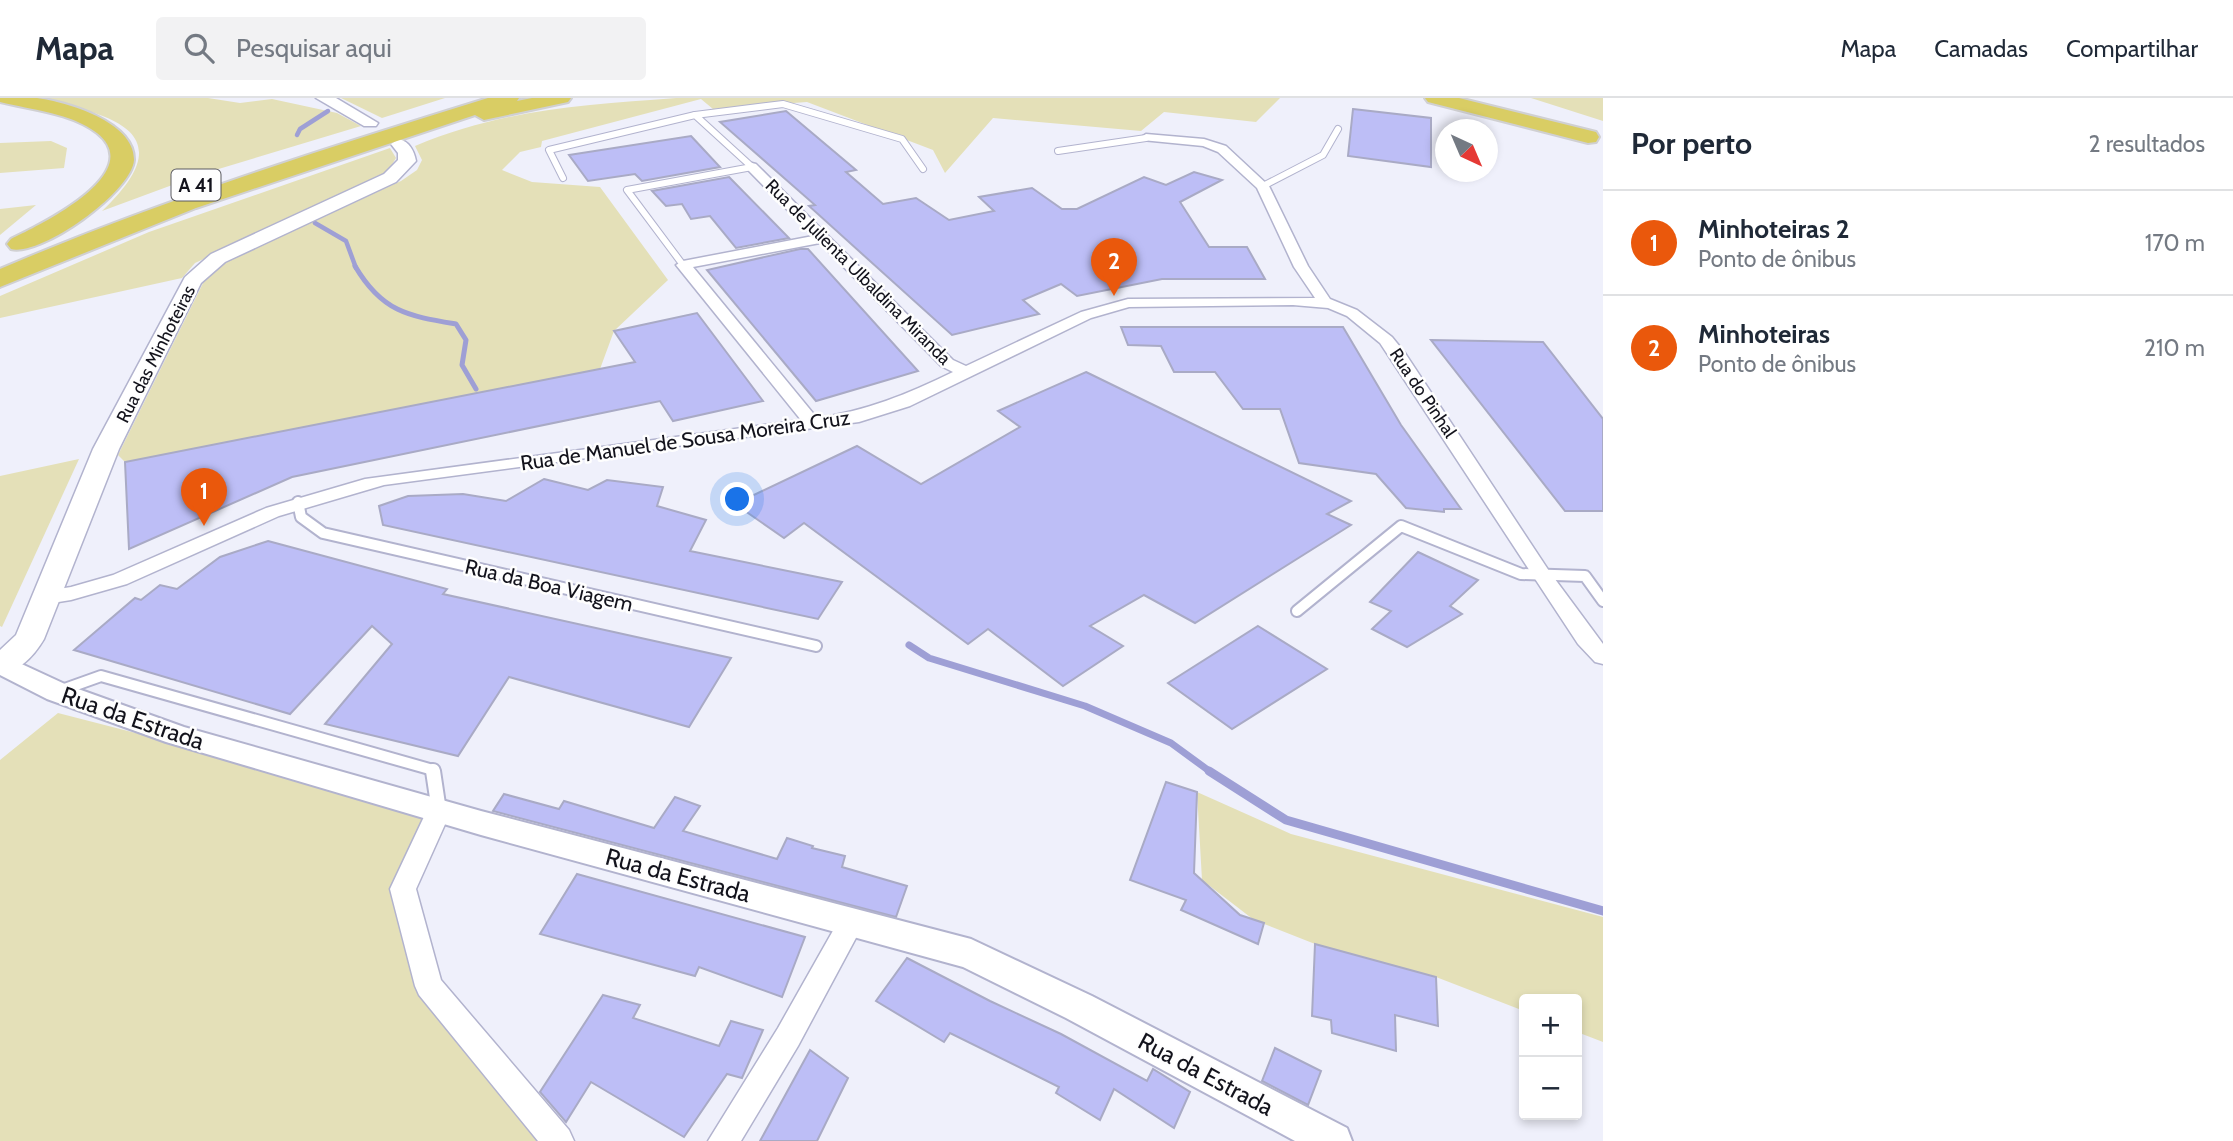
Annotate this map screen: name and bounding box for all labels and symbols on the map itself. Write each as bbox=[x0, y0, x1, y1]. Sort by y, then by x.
north arrow bbox=[1435, 119, 1498, 182]
road number: A 41 bbox=[172, 170, 220, 200]
street label: Rua de Julienta Ulbaldina Miranda bbox=[761, 175, 956, 370]
pin: 2 bbox=[1091, 238, 1137, 296]
street label: Rua das Minhoteiras bbox=[112, 282, 200, 426]
street label: Rua do Pinhal bbox=[1385, 344, 1461, 443]
street label: Rua de Manuel de Sousa Moreira Cruz bbox=[519, 404, 851, 476]
pin: 1 bbox=[181, 468, 227, 526]
your location bbox=[720, 482, 754, 516]
street label: Rua da Boa Viagem bbox=[463, 554, 635, 616]
street label: Rua da Estrada bbox=[58, 680, 209, 756]
street label: Rua da Estrada bbox=[602, 842, 754, 908]
street label: Rua da Estrada bbox=[1133, 1026, 1279, 1122]

